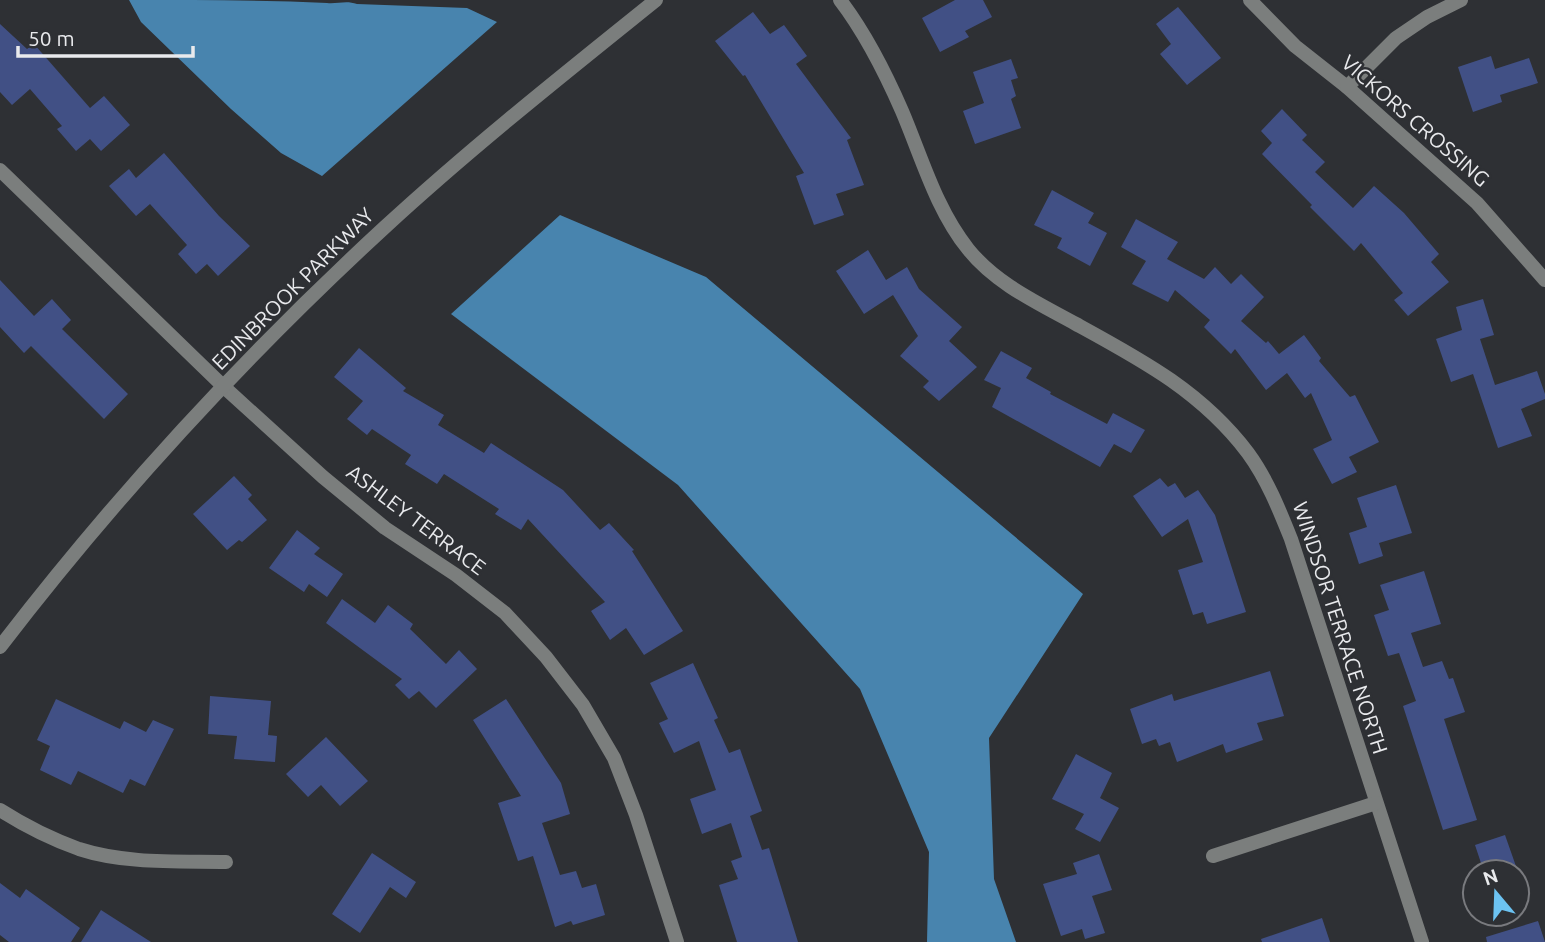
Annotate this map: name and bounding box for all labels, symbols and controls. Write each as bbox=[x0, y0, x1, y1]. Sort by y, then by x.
scale bar bbox=[18, 14, 192, 58]
text: 50 m bbox=[28, 26, 75, 50]
street label: VICKORS CROSSING bbox=[1337, 50, 1494, 191]
street label: EDINBROOK PARKWAY bbox=[207, 203, 378, 374]
street label: ASHLEY TERRACE bbox=[343, 459, 491, 579]
street label: WINDSOR TERRACE NORTH bbox=[1289, 499, 1393, 757]
north arrow bbox=[1461, 858, 1531, 928]
text: N bbox=[1480, 864, 1501, 890]

